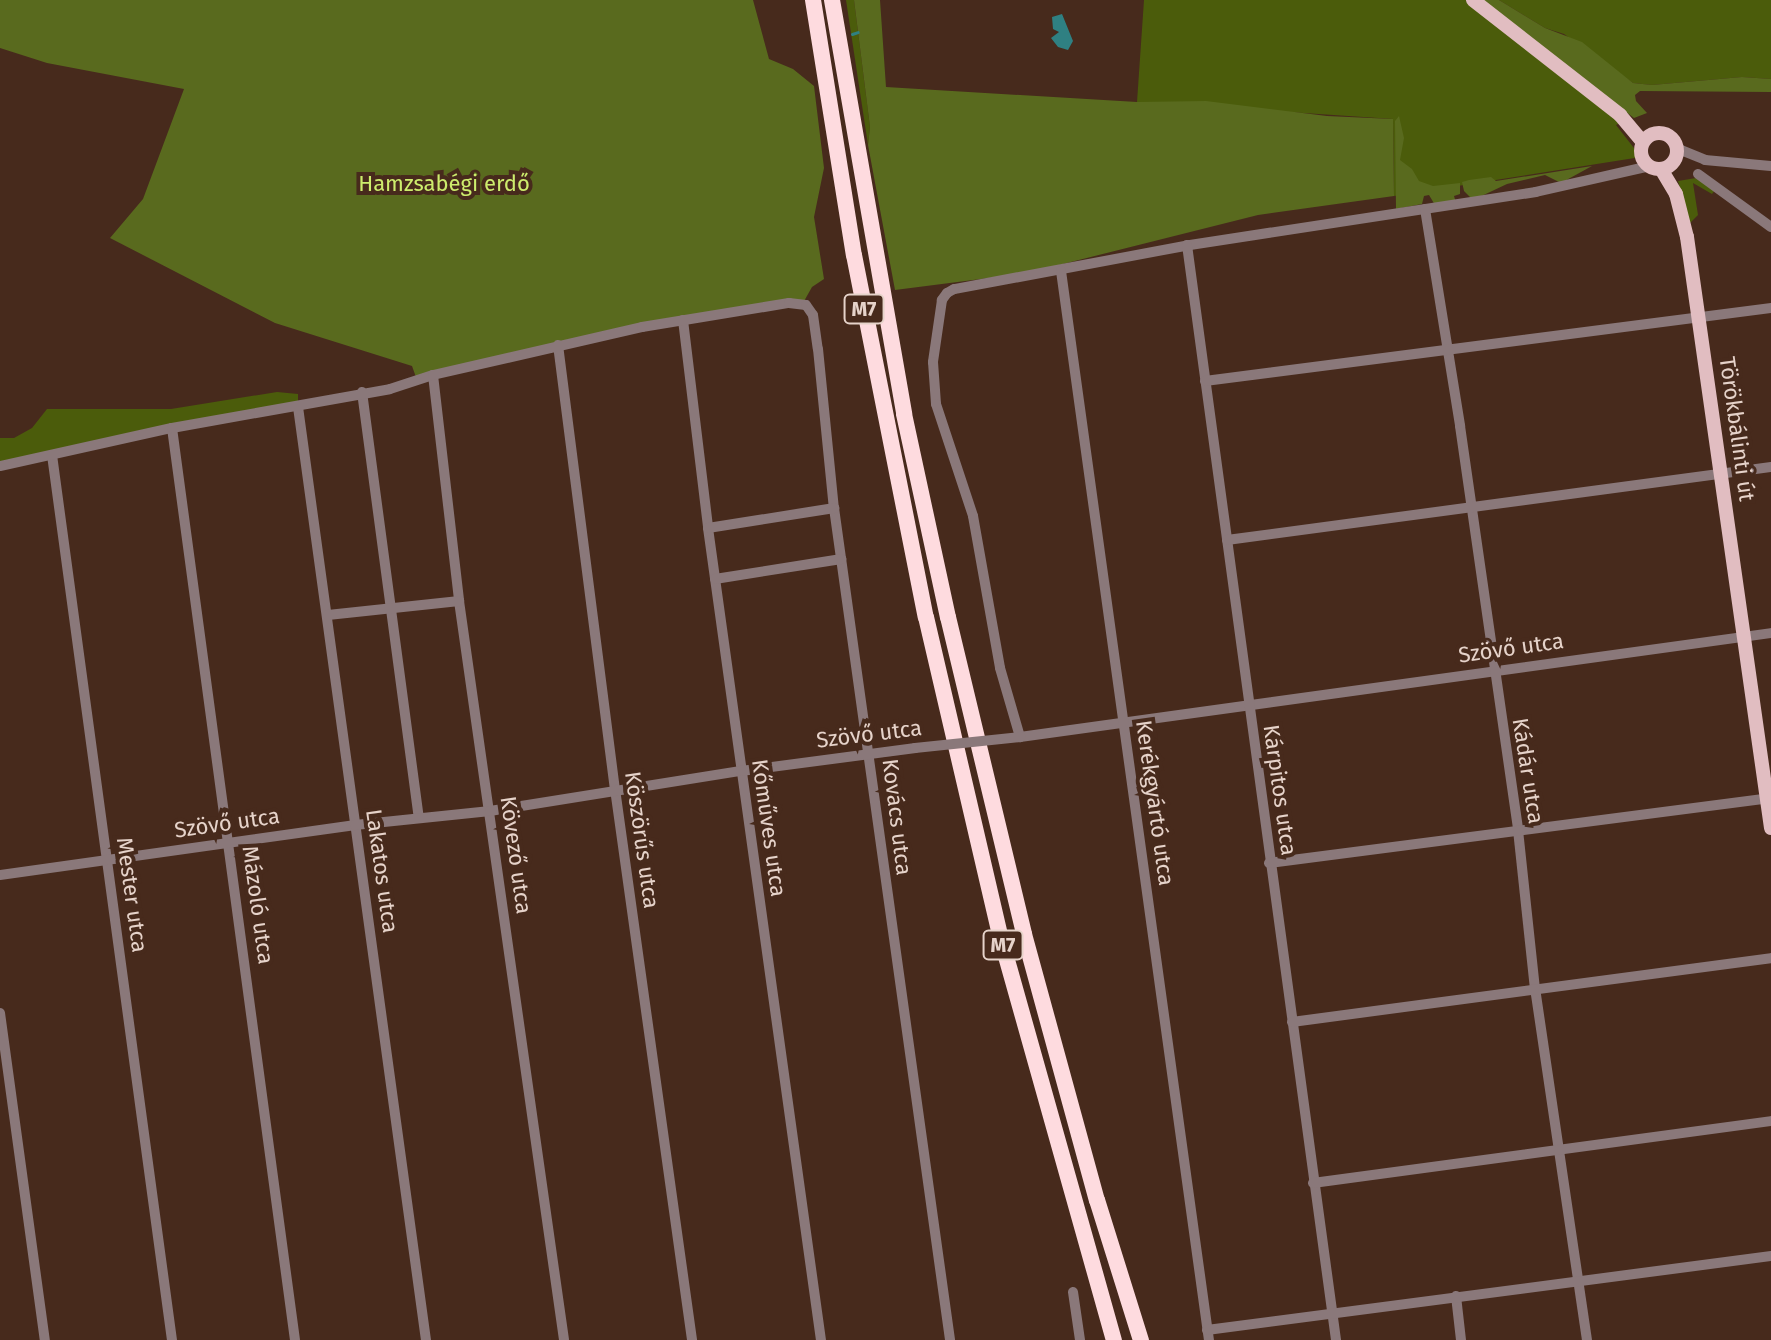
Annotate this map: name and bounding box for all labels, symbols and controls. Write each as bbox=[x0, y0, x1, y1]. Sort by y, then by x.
park label: Hamzsabégi erdő bbox=[358, 171, 530, 197]
road number: M7 bbox=[842, 293, 886, 325]
street label: Törökbálinti út bbox=[1714, 355, 1760, 503]
street label: Szövő utca bbox=[1457, 628, 1565, 668]
street label: Szövő utca bbox=[815, 714, 923, 754]
street label: Kádár utca bbox=[1507, 716, 1549, 826]
street label: Kerékgyártó utca bbox=[1130, 719, 1180, 887]
street label: Kárpitos utca bbox=[1258, 723, 1302, 857]
street label: Kovács utca bbox=[877, 757, 917, 877]
street label: Kőműves utca bbox=[746, 758, 792, 898]
street label: Köszörűs utca bbox=[619, 770, 665, 910]
street label: Kövező utca bbox=[495, 794, 537, 916]
street label: Szövő utca bbox=[173, 803, 281, 843]
street label: Lakatos utca bbox=[360, 807, 404, 935]
street label: Mester utca bbox=[111, 836, 153, 954]
street label: Mázoló utca bbox=[237, 844, 279, 966]
road number: M7 bbox=[981, 929, 1025, 961]

